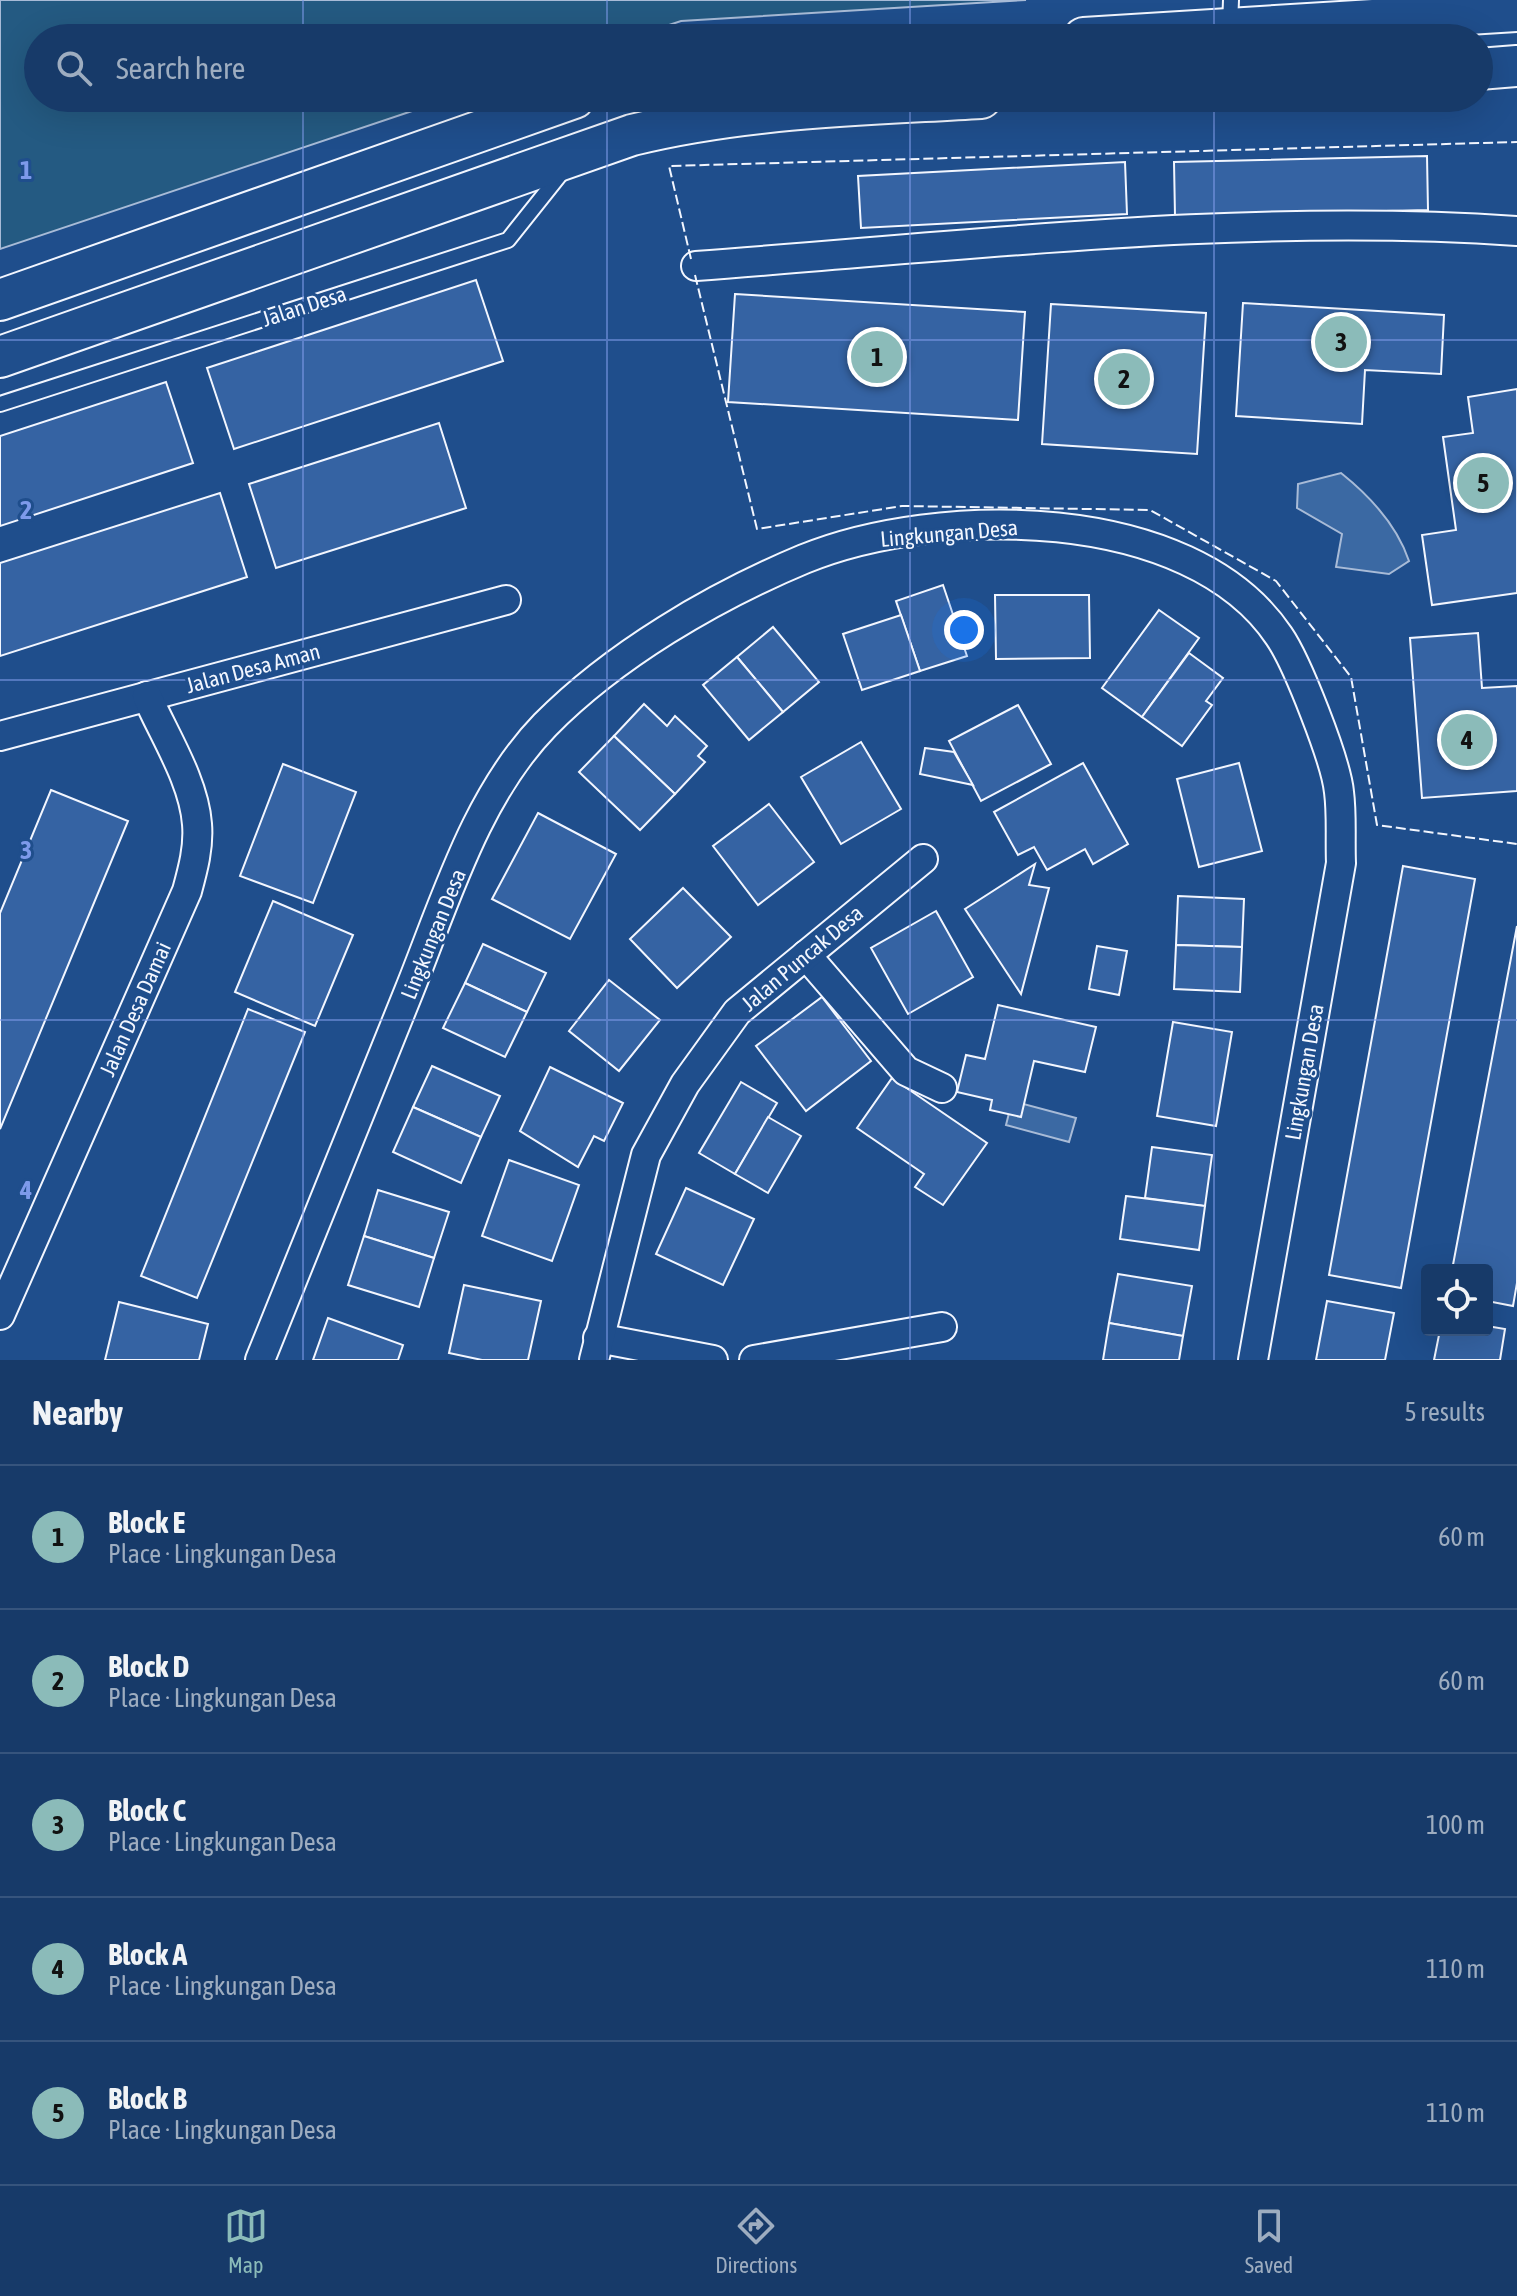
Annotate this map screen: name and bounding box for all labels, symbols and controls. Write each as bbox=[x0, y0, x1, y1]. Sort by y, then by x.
search box bbox=[24, 24, 1493, 112]
icon: search bbox=[52, 46, 96, 90]
text: Search here bbox=[116, 51, 245, 85]
text: 1 bbox=[20, 155, 32, 185]
street label: Jalan Desa bbox=[258, 280, 350, 332]
pin: 3 bbox=[1315, 312, 1367, 372]
pin: 1 bbox=[851, 327, 903, 387]
pin: 2 bbox=[1098, 349, 1150, 409]
pin: 5 bbox=[1457, 453, 1509, 513]
text: 2 bbox=[20, 495, 32, 525]
street label: Lingkungan Desa bbox=[879, 514, 1019, 552]
your location bbox=[944, 610, 984, 650]
street label: Jalan Desa Aman bbox=[183, 638, 323, 698]
pin: 4 bbox=[1441, 710, 1493, 770]
text: 3 bbox=[20, 835, 32, 865]
street label: Lingkungan Desa bbox=[395, 865, 471, 1003]
street label: Jalan Puncak Desa bbox=[736, 900, 868, 1016]
street label: Jalan Desa Damai bbox=[94, 938, 176, 1080]
street label: Lingkungan Desa bbox=[1279, 1002, 1329, 1142]
text: 4 bbox=[19, 1175, 32, 1205]
map controls bbox=[1421, 1264, 1493, 1336]
button: locate bbox=[1421, 1264, 1493, 1336]
text: Nearby bbox=[32, 1393, 123, 1432]
text: 5 results bbox=[1404, 1397, 1485, 1427]
text: Block E bbox=[108, 1505, 185, 1539]
text: 1 bbox=[52, 1522, 64, 1552]
text: 60 m bbox=[1438, 1522, 1485, 1552]
text: Place · Lingkungan Desa bbox=[108, 1539, 337, 1569]
text: Block D bbox=[108, 1649, 189, 1683]
text: 2 bbox=[52, 1666, 64, 1696]
text: 60 m bbox=[1438, 1666, 1485, 1696]
text: Place · Lingkungan Desa bbox=[108, 1683, 337, 1713]
text: Block C bbox=[108, 1793, 186, 1827]
text: 3 bbox=[52, 1810, 64, 1840]
text: 100 m bbox=[1426, 1810, 1485, 1840]
text: Place · Lingkungan Desa bbox=[108, 1827, 337, 1857]
text: Block A bbox=[108, 1937, 187, 1971]
text: 4 bbox=[52, 1954, 64, 1984]
text: 110 m bbox=[1426, 1954, 1485, 1984]
text: Place · Lingkungan Desa bbox=[108, 1971, 337, 2001]
text: Block B bbox=[108, 2081, 187, 2115]
text: 5 bbox=[52, 2098, 64, 2128]
text: 110 m bbox=[1426, 2098, 1485, 2128]
text: Place · Lingkungan Desa bbox=[108, 2115, 337, 2145]
tab: Map bbox=[224, 2204, 268, 2278]
tab: Directions bbox=[715, 2204, 797, 2278]
tab: Saved bbox=[1245, 2204, 1293, 2278]

